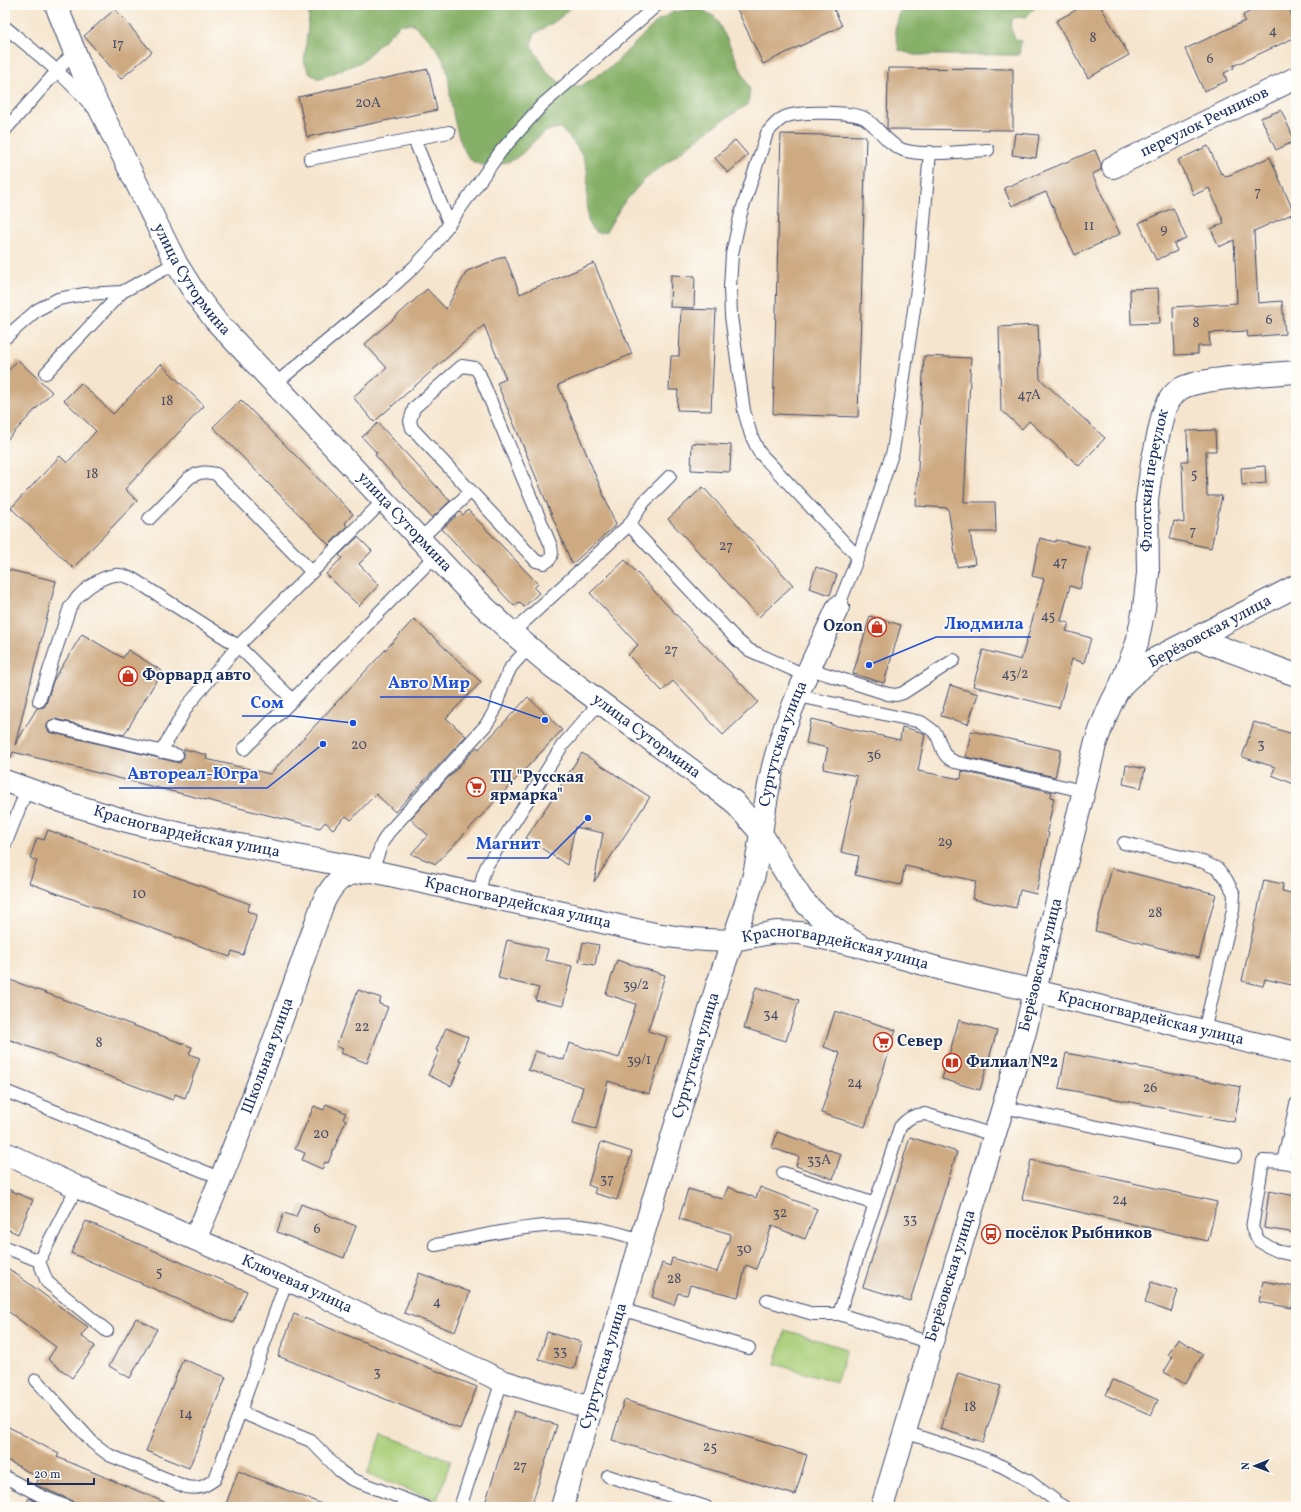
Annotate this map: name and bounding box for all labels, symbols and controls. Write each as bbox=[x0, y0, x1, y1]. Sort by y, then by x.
house number: 4 bbox=[1269, 22, 1277, 41]
house number: 8 bbox=[1089, 29, 1097, 48]
house number: 17 bbox=[112, 35, 124, 54]
house number: 6 bbox=[1206, 50, 1214, 69]
street label: переулок Речников bbox=[1137, 82, 1273, 163]
house number: 20А bbox=[355, 94, 381, 113]
house number: 7 bbox=[1255, 183, 1262, 202]
house number: 11 bbox=[1084, 217, 1094, 236]
street label: улица Сутормина bbox=[147, 220, 236, 341]
house number: 9 bbox=[1160, 220, 1168, 239]
house number: 6 bbox=[1265, 311, 1273, 330]
house number: 8 bbox=[1192, 314, 1200, 333]
house number: 47А bbox=[1017, 386, 1041, 405]
house number: 18 bbox=[161, 392, 173, 411]
street label: Флотский переулок bbox=[1136, 406, 1175, 552]
house number: 18 bbox=[86, 465, 98, 484]
house number: 5 bbox=[1191, 465, 1197, 484]
street label: улица Сутормина bbox=[352, 467, 457, 578]
house number: 7 bbox=[1190, 522, 1197, 541]
house number: 27 bbox=[719, 537, 733, 556]
house number: 47 bbox=[1052, 553, 1068, 572]
street label: Берёзовская улица bbox=[1144, 590, 1276, 674]
house number: 45 bbox=[1041, 607, 1055, 626]
callout: Людмила bbox=[936, 608, 1031, 637]
text: Людмила bbox=[944, 613, 1024, 636]
place label: Ozon bbox=[823, 616, 863, 638]
shop icon: Ozon bbox=[866, 616, 888, 638]
house number: 27 bbox=[664, 641, 678, 660]
shop icon: Форвард авто bbox=[117, 665, 139, 687]
place label: Форвард авто bbox=[142, 665, 251, 687]
house number: 43/2 bbox=[1002, 665, 1028, 684]
callout: Авто Мир bbox=[380, 668, 478, 697]
text: Авто Мир bbox=[388, 672, 470, 695]
street label: Сургутская улица bbox=[754, 678, 813, 808]
callout: Сом bbox=[242, 687, 292, 716]
street label: улица Сутормина bbox=[587, 689, 705, 784]
text: Сом bbox=[250, 692, 284, 715]
house number: 3 bbox=[1257, 735, 1265, 754]
house number: 20 bbox=[351, 736, 367, 755]
house number: 36 bbox=[867, 746, 881, 765]
callout: Автореал-Югра bbox=[119, 759, 267, 788]
text: Автореал-Югра bbox=[127, 763, 259, 786]
place label: ТЦ "Русская ярмарка" bbox=[490, 767, 584, 807]
supermarket icon: ТЦ "Русская ярмарка" bbox=[465, 776, 487, 798]
street label: Красногвардейская улица bbox=[90, 800, 282, 864]
callout: Магнит bbox=[467, 829, 548, 858]
text: Магнит bbox=[475, 833, 541, 856]
house number: 29 bbox=[938, 833, 952, 852]
street label: Красногвардейская улица bbox=[422, 872, 614, 935]
house number: 10 bbox=[132, 885, 146, 904]
street label: Берёзовская улица bbox=[1014, 896, 1068, 1034]
house number: 28 bbox=[1148, 904, 1162, 923]
street label: Красногвардейская улица bbox=[740, 921, 931, 976]
house number: 39/2 bbox=[623, 976, 649, 995]
street label: Красногвардейская улица bbox=[1055, 986, 1246, 1051]
street label: Сургутская улица bbox=[667, 990, 725, 1121]
street label: Школьная улица bbox=[236, 995, 300, 1118]
house number: 34 bbox=[763, 1005, 779, 1024]
house number: 22 bbox=[354, 1018, 370, 1037]
supermarket icon: Север bbox=[872, 1031, 894, 1053]
place label: Север bbox=[897, 1031, 943, 1053]
house number: 8 bbox=[95, 1034, 103, 1053]
house number: 39/1 bbox=[627, 1051, 651, 1070]
library icon: Филиал №2 bbox=[941, 1052, 963, 1074]
place label: Филиал №2 bbox=[966, 1052, 1058, 1074]
house number: 24 bbox=[847, 1074, 863, 1093]
house number: 26 bbox=[1143, 1079, 1157, 1098]
house number: 20 bbox=[313, 1125, 329, 1144]
house number: 33А bbox=[807, 1151, 831, 1170]
house number: 37 bbox=[600, 1170, 614, 1189]
house number: 24 bbox=[1112, 1191, 1128, 1210]
house number: 32 bbox=[773, 1204, 787, 1223]
street label: Берёзовская улица bbox=[920, 1207, 982, 1345]
house number: 33 bbox=[903, 1210, 917, 1229]
house number: 6 bbox=[313, 1220, 321, 1239]
bus stop icon: посёлок Рыбников bbox=[980, 1223, 1002, 1245]
place label: посёлок Рыбников bbox=[1005, 1223, 1152, 1245]
house number: 30 bbox=[736, 1240, 752, 1259]
street label: Ключевая улица bbox=[238, 1250, 356, 1319]
house number: 5 bbox=[156, 1263, 162, 1282]
house number: 28 bbox=[667, 1270, 681, 1289]
house number: 4 bbox=[433, 1293, 441, 1312]
street label: Сургутская улица bbox=[575, 1300, 633, 1432]
house number: 33 bbox=[553, 1342, 567, 1361]
house number: 3 bbox=[373, 1363, 381, 1382]
house number: 18 bbox=[964, 1398, 976, 1417]
house number: 14 bbox=[179, 1405, 193, 1424]
house number: 25 bbox=[703, 1438, 717, 1457]
north arrow bbox=[1235, 1446, 1275, 1486]
house number: 27 bbox=[513, 1457, 527, 1476]
scale bar bbox=[28, 1460, 94, 1486]
text: N bbox=[1239, 1462, 1254, 1470]
text: 20 m bbox=[34, 1467, 61, 1483]

